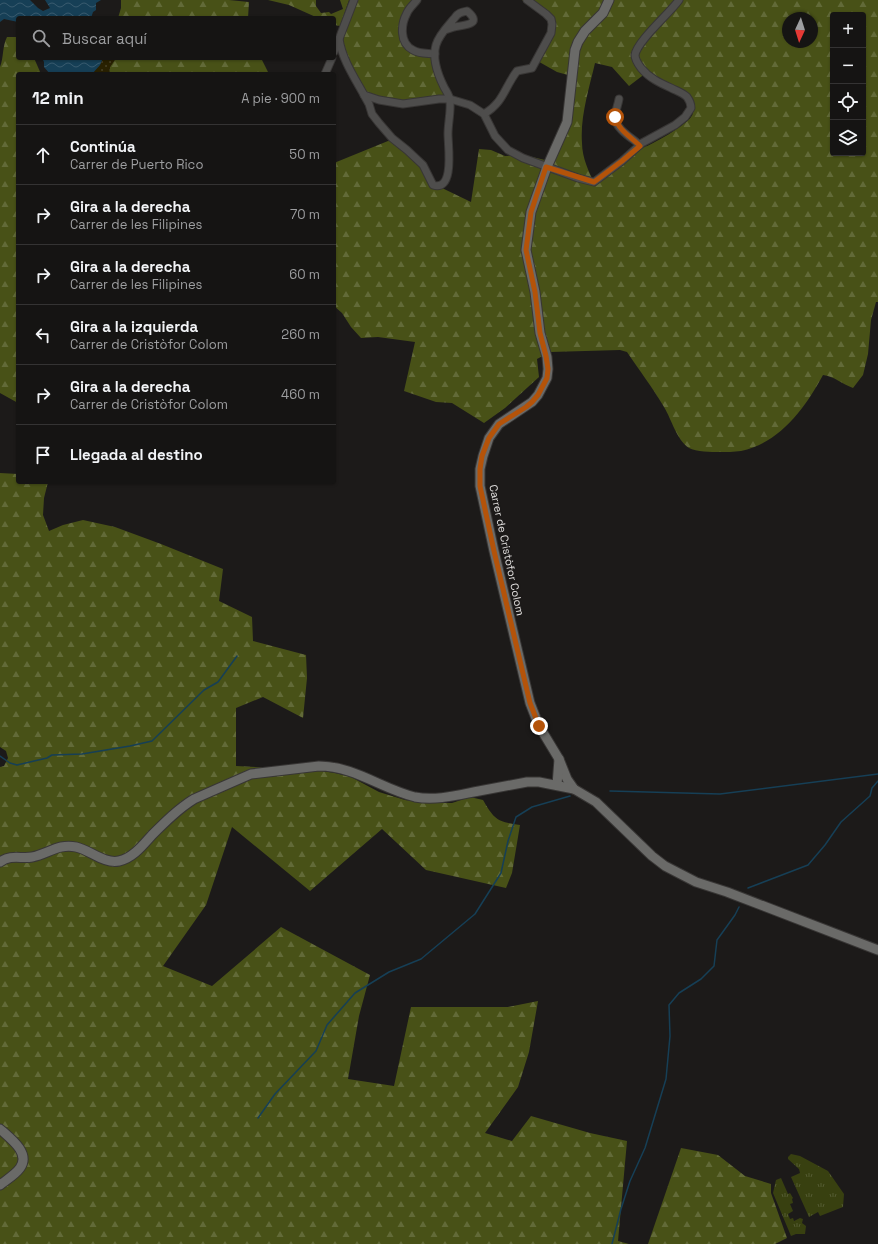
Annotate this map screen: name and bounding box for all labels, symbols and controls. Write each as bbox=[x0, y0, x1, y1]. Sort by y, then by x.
north arrow bbox=[782, 12, 818, 48]
map controls bbox=[830, 12, 866, 156]
button: + bbox=[830, 12, 866, 48]
search box bbox=[16, 16, 336, 60]
icon: search bbox=[30, 27, 52, 49]
text: Buscar aquí bbox=[62, 29, 147, 48]
button: − bbox=[830, 48, 866, 84]
button: locate bbox=[830, 84, 866, 120]
text: 12 min bbox=[32, 87, 84, 109]
text: A pie · 900 m bbox=[241, 90, 320, 107]
route start bbox=[606, 108, 624, 126]
button: layers bbox=[830, 120, 866, 156]
text: Continúa bbox=[70, 137, 136, 156]
icon: ahead bbox=[32, 144, 54, 166]
text: 50 m bbox=[289, 146, 320, 163]
text: Carrer de Puerto Rico bbox=[70, 156, 203, 173]
text: Gira a la derecha bbox=[70, 197, 190, 216]
icon: right bbox=[32, 204, 54, 226]
text: 70 m bbox=[290, 206, 320, 223]
text: Carrer de les Filipines bbox=[70, 216, 202, 233]
text: Gira a la derecha bbox=[70, 257, 190, 276]
icon: right bbox=[32, 264, 54, 286]
text: 60 m bbox=[289, 266, 320, 283]
text: Carrer de les Filipines bbox=[70, 276, 202, 293]
text: Gira a la izquierda bbox=[70, 317, 198, 336]
icon: left bbox=[32, 324, 54, 346]
text: 260 m bbox=[281, 326, 320, 343]
text: Carrer de Cristòfor Colom bbox=[70, 336, 228, 353]
text: Gira a la derecha bbox=[70, 377, 190, 396]
icon: right bbox=[32, 384, 54, 406]
text: 460 m bbox=[281, 386, 320, 403]
text: Carrer de Cristòfor Colom bbox=[70, 396, 228, 413]
icon: arrive bbox=[32, 444, 54, 466]
text: Llegada al destino bbox=[70, 445, 203, 464]
street label: Carrer de Cristòfor Colom bbox=[486, 483, 528, 617]
route end bbox=[530, 717, 548, 735]

